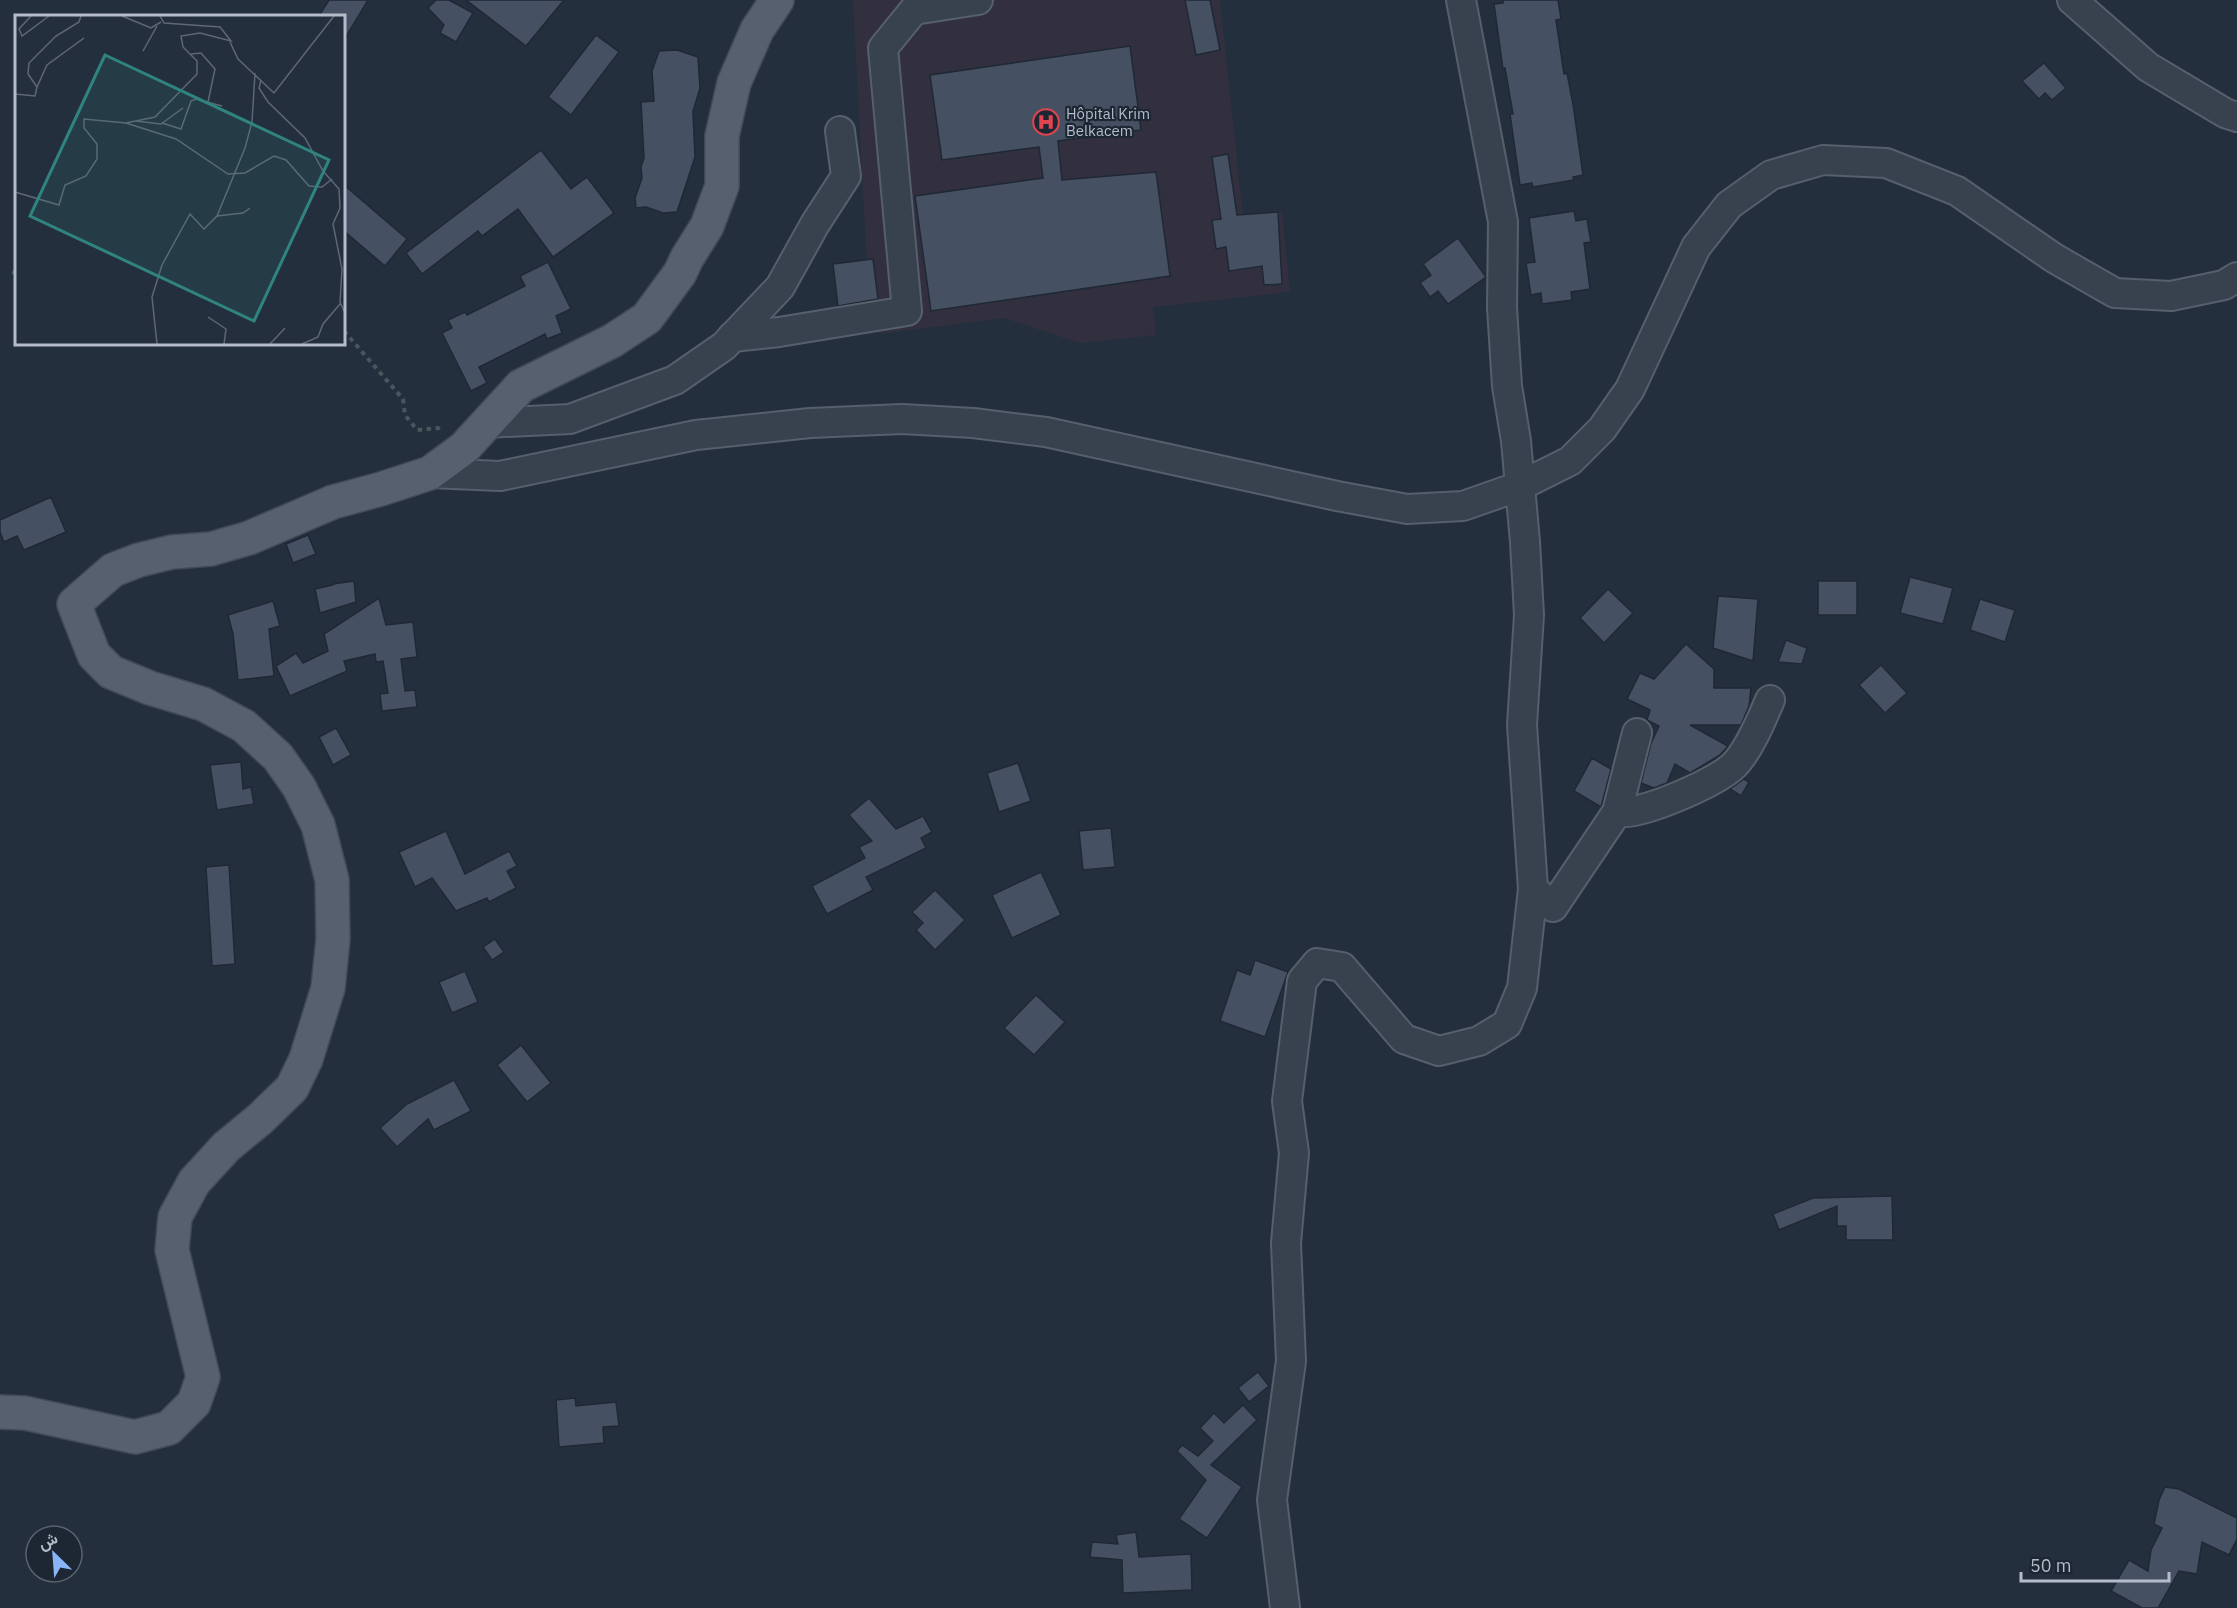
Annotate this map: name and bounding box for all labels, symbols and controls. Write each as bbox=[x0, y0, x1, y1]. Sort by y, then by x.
inset map bbox=[15, 15, 345, 345]
place label: Hôpital Krim Belkacem bbox=[1066, 104, 1150, 140]
hospital icon: Hôpital Krim Belkacem bbox=[1031, 107, 1061, 137]
north arrow bbox=[24, 1524, 84, 1584]
text: ش bbox=[35, 1527, 61, 1554]
scale bar bbox=[2021, 1545, 2170, 1583]
text: 50 m bbox=[2030, 1554, 2072, 1577]

